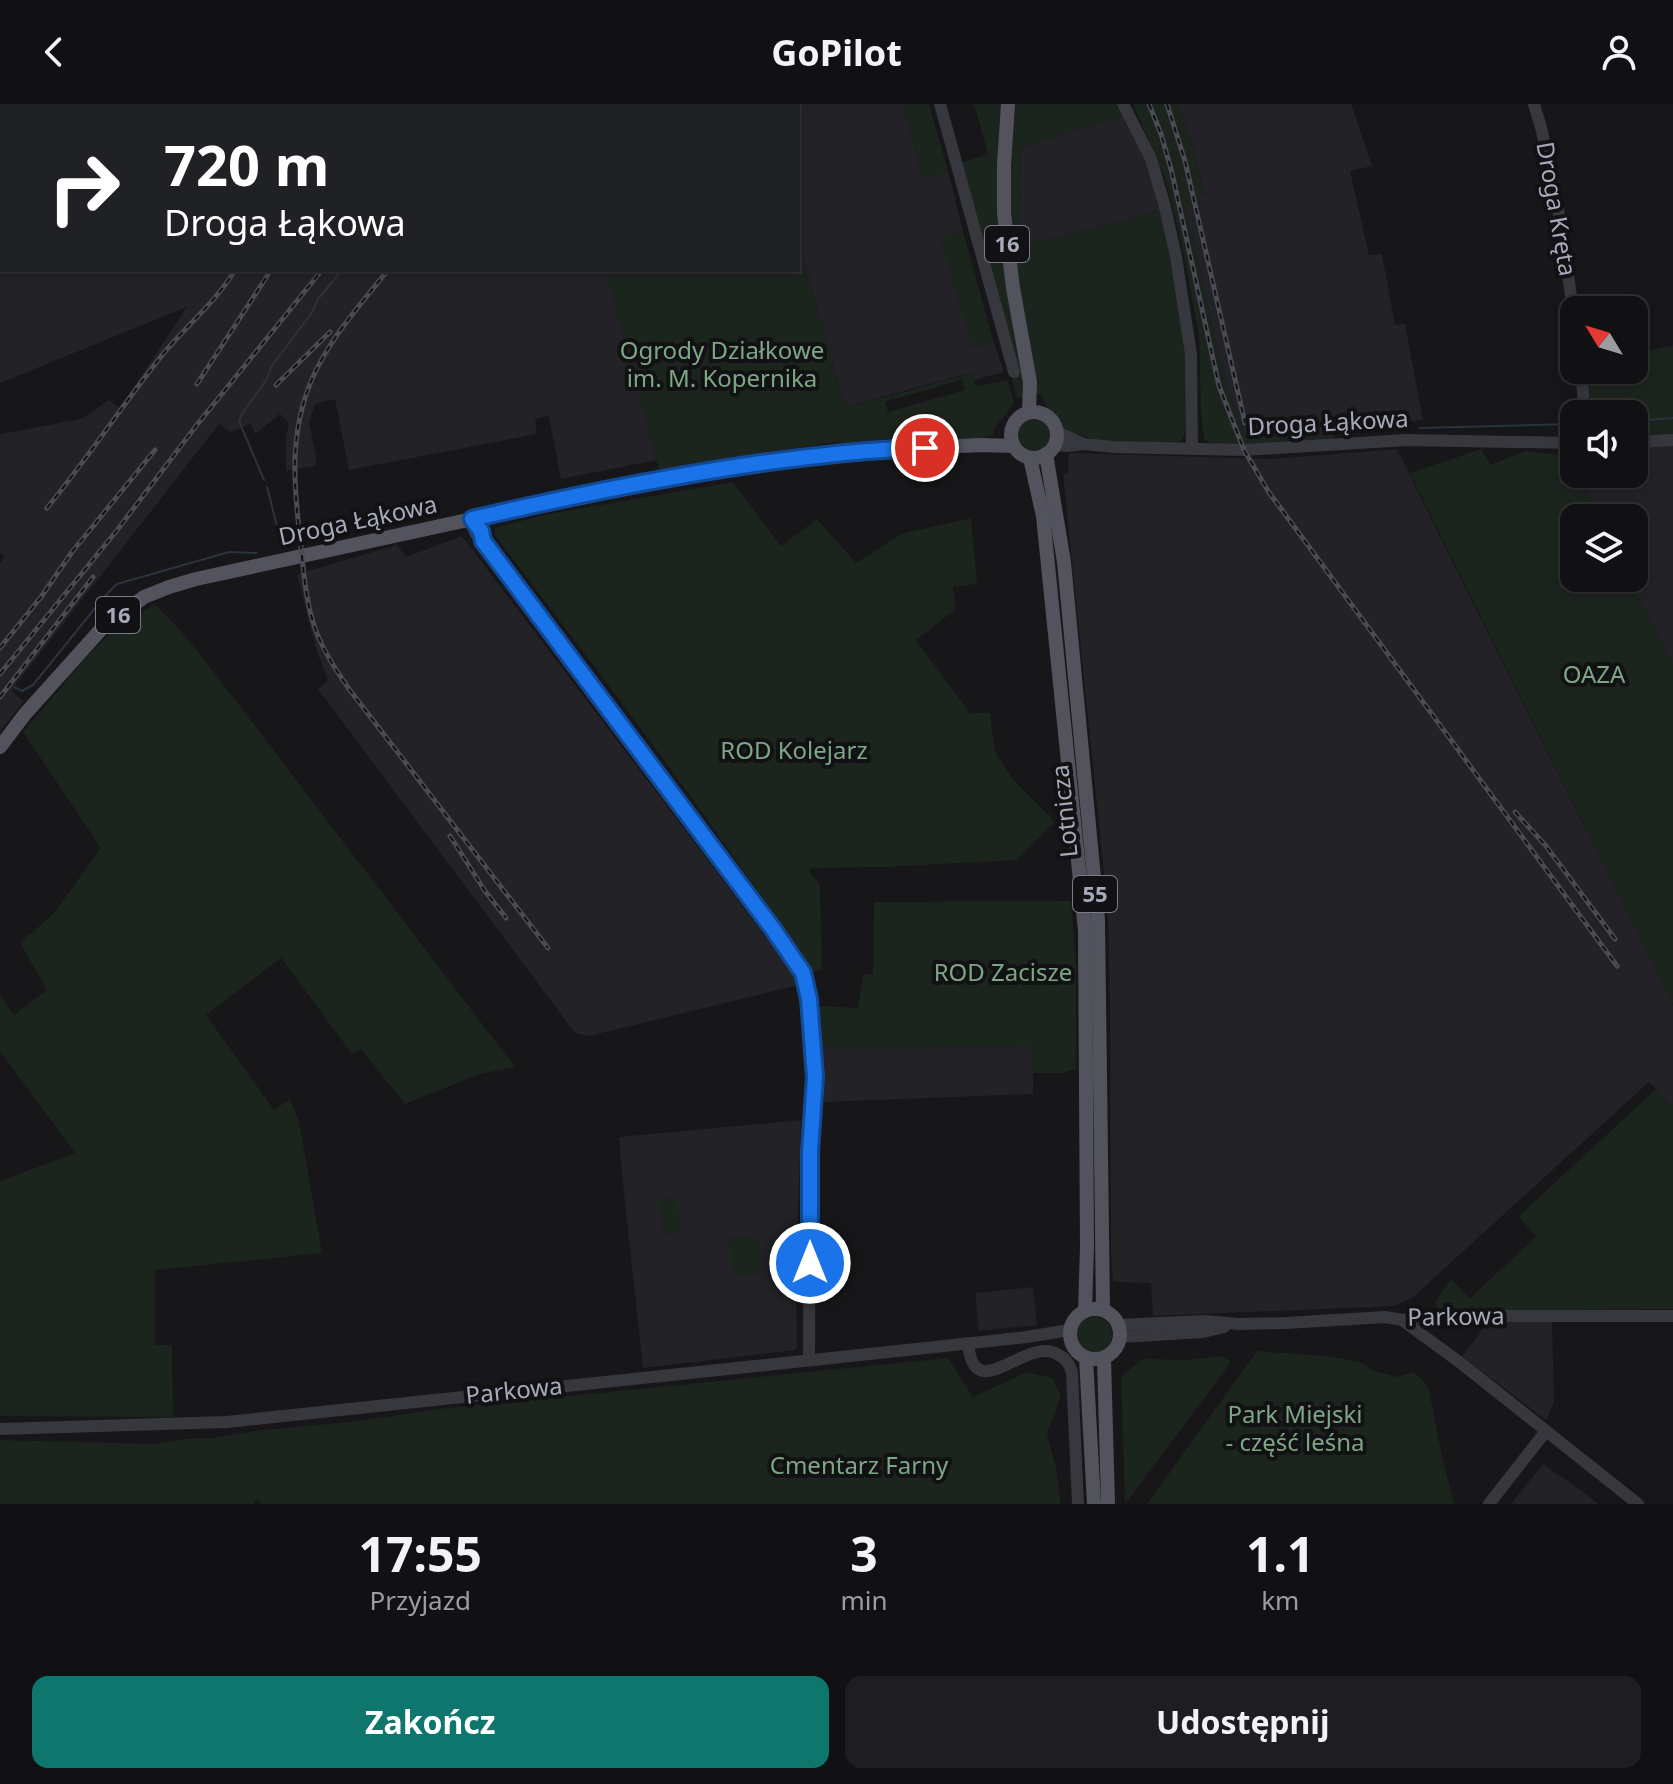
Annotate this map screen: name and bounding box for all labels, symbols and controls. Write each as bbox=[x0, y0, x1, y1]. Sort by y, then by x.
text: GoPilot bbox=[771, 28, 902, 77]
icon: back bbox=[32, 30, 76, 74]
icon: person bbox=[1597, 30, 1641, 74]
text: 720 m bbox=[164, 126, 329, 202]
icon: right bbox=[32, 136, 136, 240]
street label: Droga Kręta bbox=[1529, 139, 1586, 279]
text: Droga Łąkowa bbox=[164, 198, 406, 247]
road number: 16 bbox=[985, 226, 1029, 262]
north arrow bbox=[1560, 296, 1648, 384]
map controls bbox=[1560, 296, 1648, 592]
park label: Ogrody Działkowe im. M. Kopernika bbox=[620, 333, 824, 394]
button: sound bbox=[1560, 400, 1648, 488]
street label: Droga Łąkowa bbox=[1247, 401, 1409, 442]
pin bbox=[891, 414, 959, 482]
icon: arrive bbox=[903, 426, 947, 470]
street label: Droga Łąkowa bbox=[275, 487, 440, 552]
button: layers bbox=[1560, 504, 1648, 592]
road number: 16 bbox=[96, 597, 140, 633]
park label: OAZA bbox=[1563, 657, 1626, 690]
park label: ROD Kolejarz bbox=[720, 733, 868, 766]
street label: Lotnicza bbox=[1042, 763, 1085, 859]
road number: 55 bbox=[1073, 876, 1117, 912]
park label: ROD Zacisze bbox=[934, 955, 1072, 988]
position arrow bbox=[768, 1221, 852, 1305]
street label: Parkowa bbox=[1407, 1298, 1505, 1333]
street label: Parkowa bbox=[464, 1368, 564, 1411]
park label: Park Miejski - część leśna bbox=[1225, 1397, 1365, 1458]
park label: Cmentarz Farny bbox=[770, 1448, 949, 1481]
text: 17:55 bbox=[359, 1521, 482, 1586]
text: 3 bbox=[850, 1521, 878, 1586]
text: 1.1 bbox=[1246, 1521, 1314, 1586]
text: Przyjazd bbox=[369, 1582, 471, 1618]
text: min bbox=[840, 1582, 888, 1618]
text: km bbox=[1261, 1582, 1299, 1618]
button: Zakończ bbox=[32, 1676, 829, 1768]
button: Udostępnij bbox=[845, 1676, 1641, 1768]

